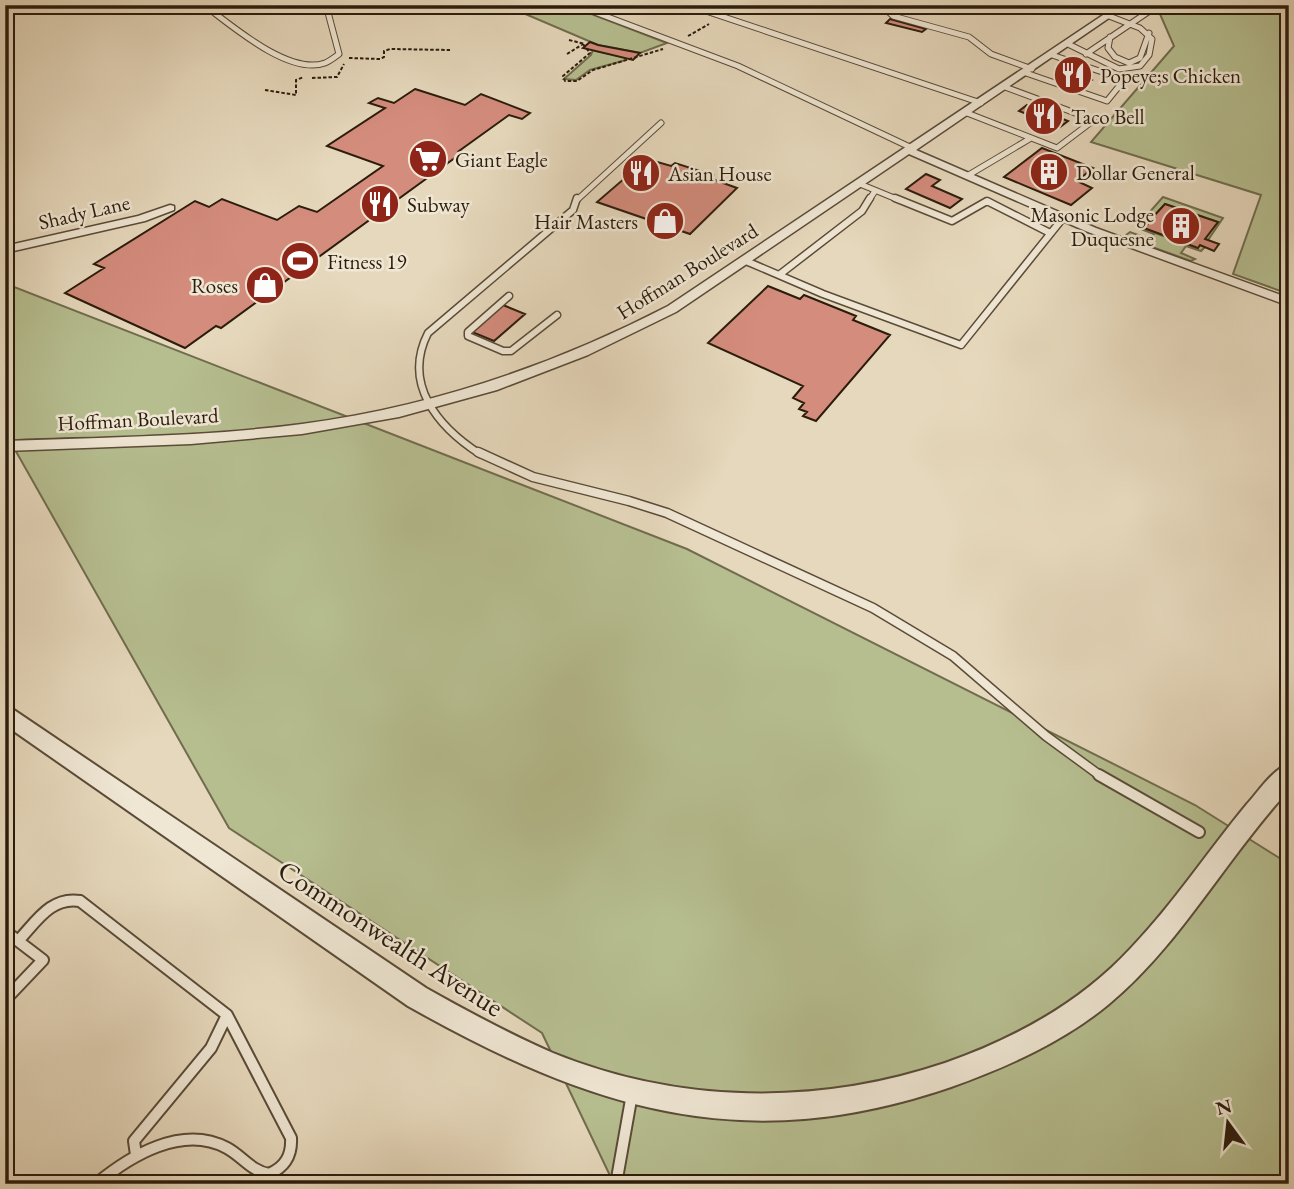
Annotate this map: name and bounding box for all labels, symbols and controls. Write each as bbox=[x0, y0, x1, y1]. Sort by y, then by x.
restaurant icon: Popeye;s Chicken bbox=[1052, 54, 1094, 96]
place label: Popeye;s Chicken bbox=[1100, 62, 1241, 89]
restaurant icon: Taco Bell bbox=[1023, 95, 1065, 137]
place label: Taco Bell bbox=[1071, 103, 1145, 130]
supermarket icon: Giant Eagle bbox=[407, 138, 449, 180]
place label: Giant Eagle bbox=[455, 146, 548, 173]
building icon: Dollar General bbox=[1028, 151, 1070, 193]
restaurant icon: Asian House bbox=[620, 152, 662, 194]
place label: Dollar General bbox=[1076, 159, 1195, 186]
place label: Asian House bbox=[667, 160, 772, 187]
restaurant icon: Subway bbox=[359, 183, 401, 225]
street label: Shady Lane bbox=[36, 188, 132, 236]
place label: Subway bbox=[407, 191, 471, 218]
shop icon: Hair Masters bbox=[644, 200, 686, 242]
place label: Masonic Lodge Duquesne bbox=[1030, 201, 1154, 252]
building icon: Masonic Lodge Duquesne bbox=[1160, 205, 1202, 247]
place label: Hair Masters bbox=[534, 208, 638, 235]
street label: Hoffman Boulevard bbox=[611, 217, 763, 325]
sports icon: Fitness 19 bbox=[279, 240, 321, 282]
place label: Fitness 19 bbox=[327, 248, 407, 275]
shop icon: Roses bbox=[244, 264, 286, 306]
place label: Roses bbox=[191, 272, 238, 299]
street label: Hoffman Boulevard bbox=[57, 401, 220, 437]
street label: Commonwealth Avenue bbox=[271, 852, 511, 1024]
north arrow bbox=[1192, 1088, 1262, 1158]
text: N bbox=[1213, 1093, 1235, 1121]

